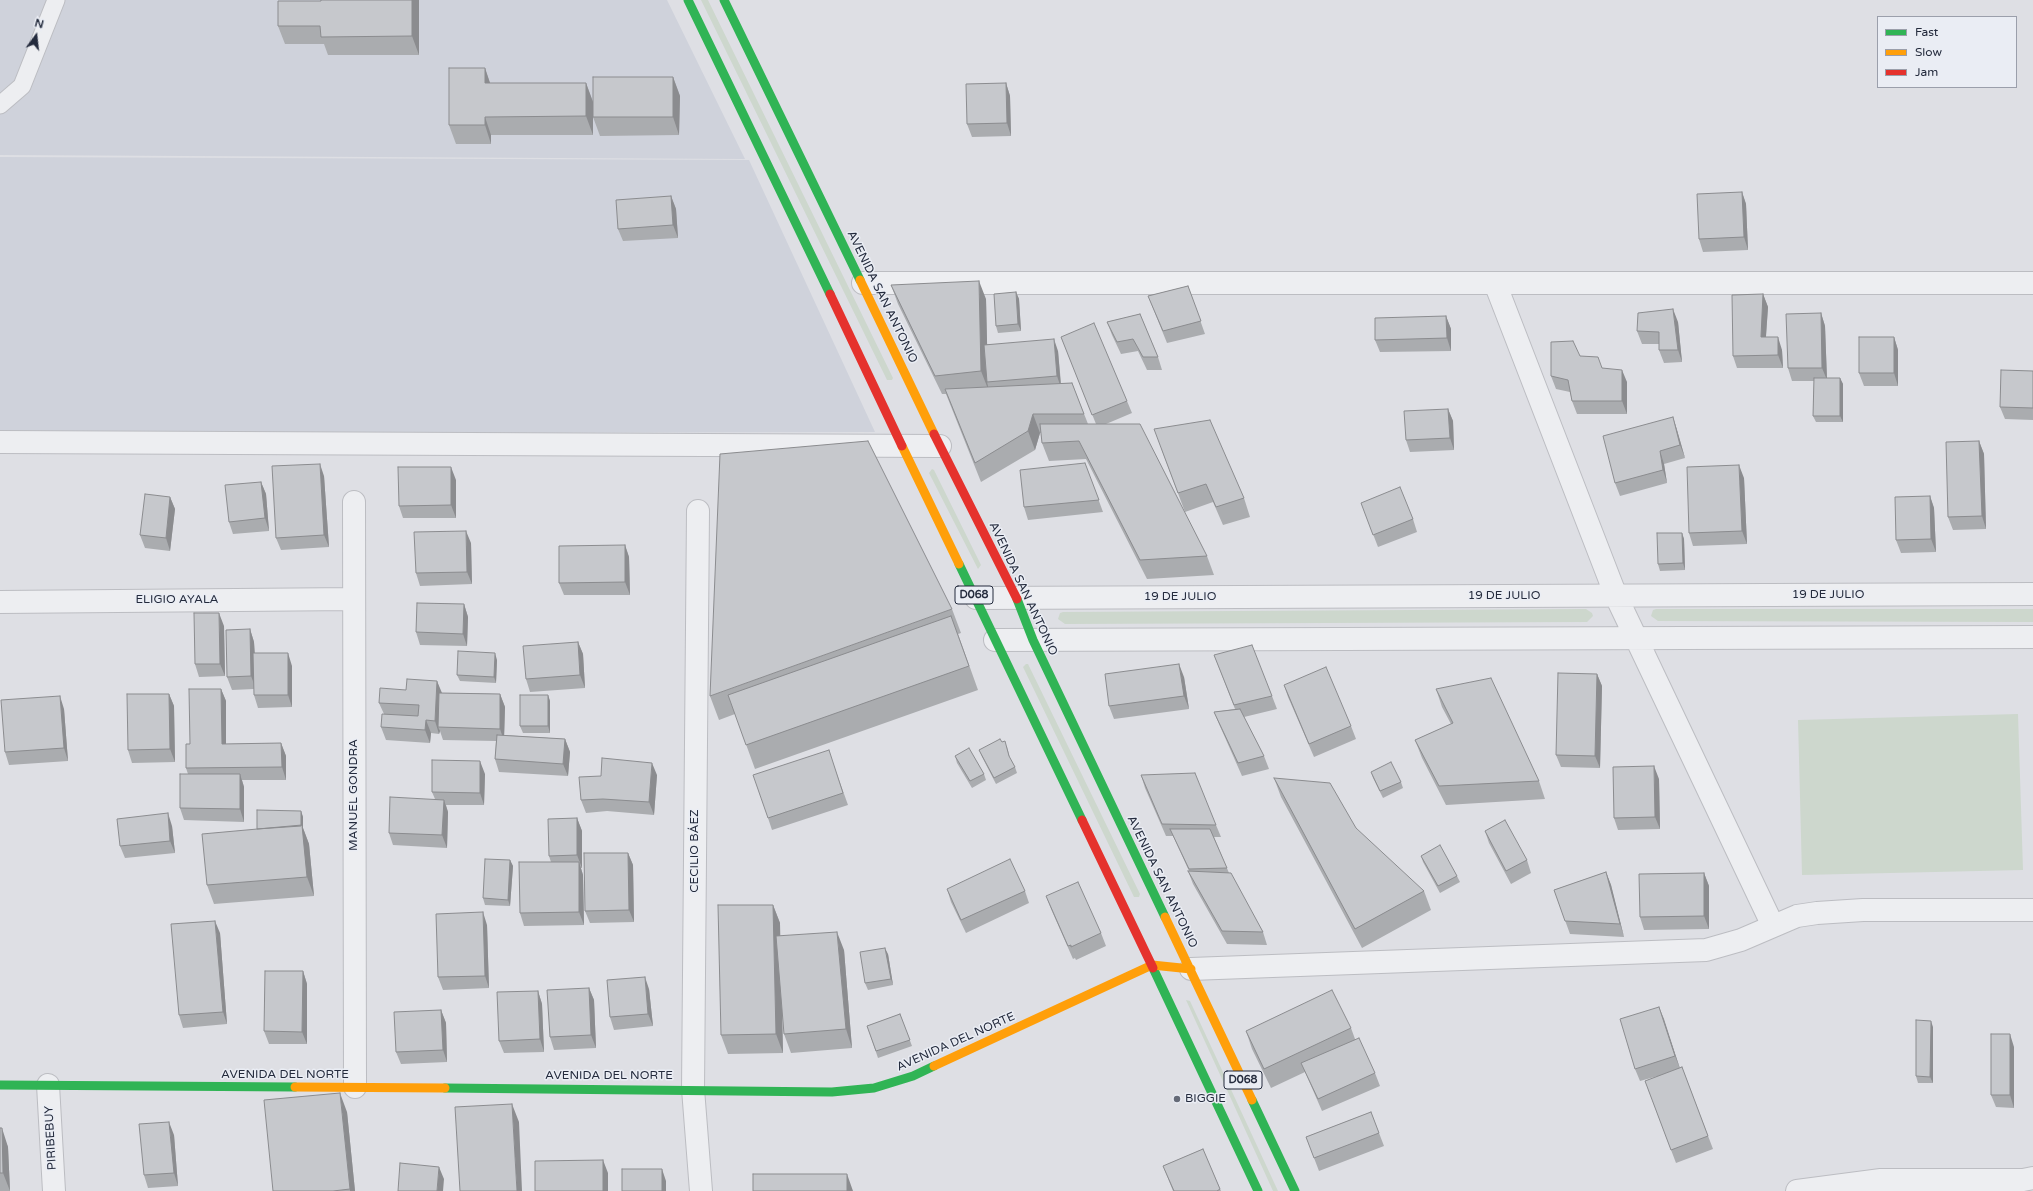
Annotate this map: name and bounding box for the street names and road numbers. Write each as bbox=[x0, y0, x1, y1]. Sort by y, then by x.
street label: AVENIDA SAN ANTONIO bbox=[844, 228, 920, 366]
street label: AVENIDA SAN ANTONIO bbox=[986, 520, 1060, 658]
road number: D068 bbox=[955, 586, 993, 604]
street label: 19 DE JULIO bbox=[1792, 588, 1864, 602]
street label: 19 DE JULIO bbox=[1468, 589, 1540, 603]
street label: 19 DE JULIO bbox=[1144, 590, 1216, 604]
street label: ELIGIO AYALA bbox=[135, 593, 219, 607]
street label: MANUEL GONDRA bbox=[347, 739, 361, 851]
street label: CECILIO BÁEZ bbox=[688, 809, 702, 893]
street label: AVENIDA SAN ANTONIO bbox=[1124, 813, 1200, 951]
street label: AVENIDA DEL NORTE bbox=[895, 1009, 1017, 1075]
street label: AVENIDA DEL NORTE bbox=[221, 1068, 349, 1082]
street label: AVENIDA DEL NORTE bbox=[545, 1069, 673, 1083]
road number: D068 bbox=[1224, 1071, 1262, 1089]
street label: PIRIBEBUY bbox=[42, 1105, 60, 1171]

